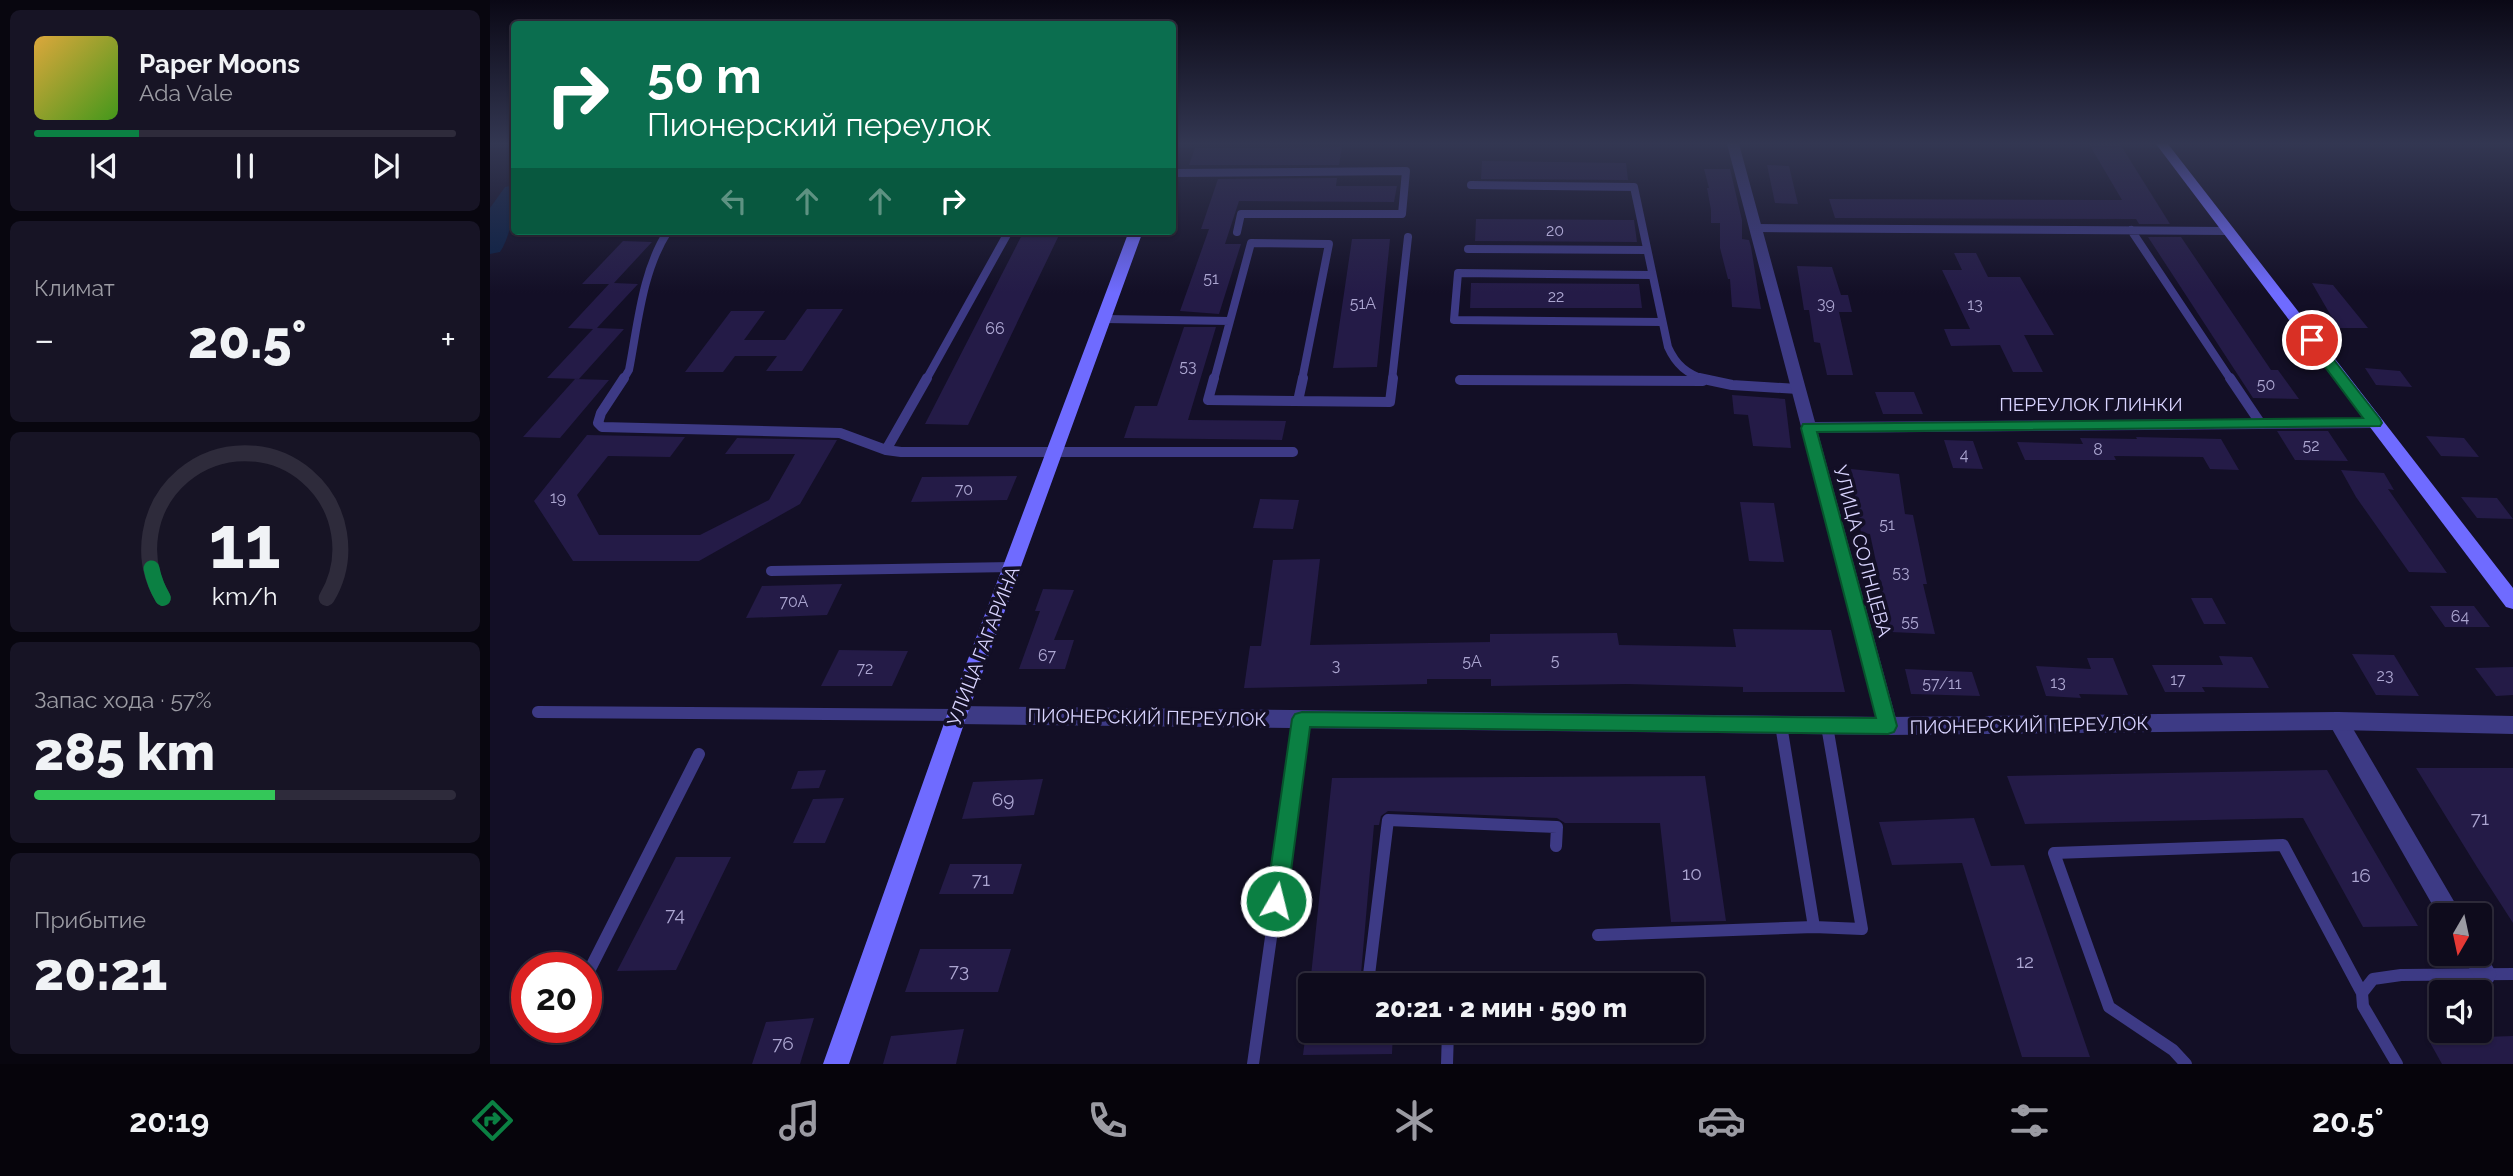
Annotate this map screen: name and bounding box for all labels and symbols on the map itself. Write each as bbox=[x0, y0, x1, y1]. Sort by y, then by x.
house number: 20 bbox=[1546, 221, 1564, 240]
house number: 51 bbox=[1203, 269, 1219, 288]
house number: 22 bbox=[1548, 287, 1564, 306]
house number: 51А bbox=[1350, 294, 1376, 313]
house number: 39 bbox=[1817, 294, 1835, 313]
house number: 13 bbox=[1967, 295, 1983, 314]
pin bbox=[2282, 310, 2342, 370]
house number: 66 bbox=[985, 319, 1005, 338]
house number: 53 bbox=[1179, 357, 1197, 376]
house number: 50 bbox=[2257, 375, 2275, 394]
street label: ПЕРЕУЛОК ГЛИНКИ bbox=[1999, 393, 2183, 415]
house number: 52 bbox=[2302, 436, 2320, 455]
house number: 8 bbox=[2093, 440, 2103, 459]
house number: 4 bbox=[1960, 445, 1969, 464]
street label: УЛИЦА СОЛНЦЕВА bbox=[1830, 463, 1897, 639]
house number: 70 bbox=[955, 480, 973, 499]
house number: 19 bbox=[550, 488, 566, 507]
house number: 51 bbox=[1879, 515, 1895, 534]
street label: УЛИЦА ГАГАРИНА bbox=[942, 563, 1024, 729]
house number: 53 bbox=[1892, 563, 1910, 582]
house number: 70А bbox=[780, 592, 809, 611]
house number: 64 bbox=[2451, 607, 2469, 626]
house number: 55 bbox=[1901, 612, 1919, 631]
house number: 67 bbox=[1038, 646, 1057, 665]
house number: 5 bbox=[1551, 651, 1560, 670]
house number: 5А bbox=[1462, 652, 1482, 671]
house number: 3 bbox=[1332, 656, 1340, 675]
house number: 72 bbox=[857, 659, 873, 678]
house number: 23 bbox=[2377, 666, 2393, 685]
house number: 17 bbox=[2170, 670, 2186, 689]
house number: 13 bbox=[2050, 673, 2066, 692]
house number: 57/11 bbox=[1922, 674, 1962, 693]
street label: ПИОНЕРСКИЙ ПЕРЕУЛОК bbox=[1027, 704, 1267, 730]
street label: ПИОНЕРСКИЙ ПЕРЕУЛОК bbox=[1909, 712, 2149, 738]
house number: 69 bbox=[992, 788, 1014, 810]
house number: 71 bbox=[2471, 807, 2489, 829]
house number: 10 bbox=[1682, 862, 1702, 884]
position arrow bbox=[1239, 864, 1313, 938]
house number: 16 bbox=[2351, 864, 2371, 886]
house number: 71 bbox=[972, 868, 990, 890]
house number: 74 bbox=[665, 903, 685, 925]
north arrow bbox=[2429, 903, 2492, 966]
house number: 12 bbox=[2016, 950, 2034, 972]
speed limit sign: 20 bbox=[511, 952, 602, 1043]
house number: 73 bbox=[949, 959, 969, 981]
house number: 76 bbox=[772, 1032, 794, 1054]

